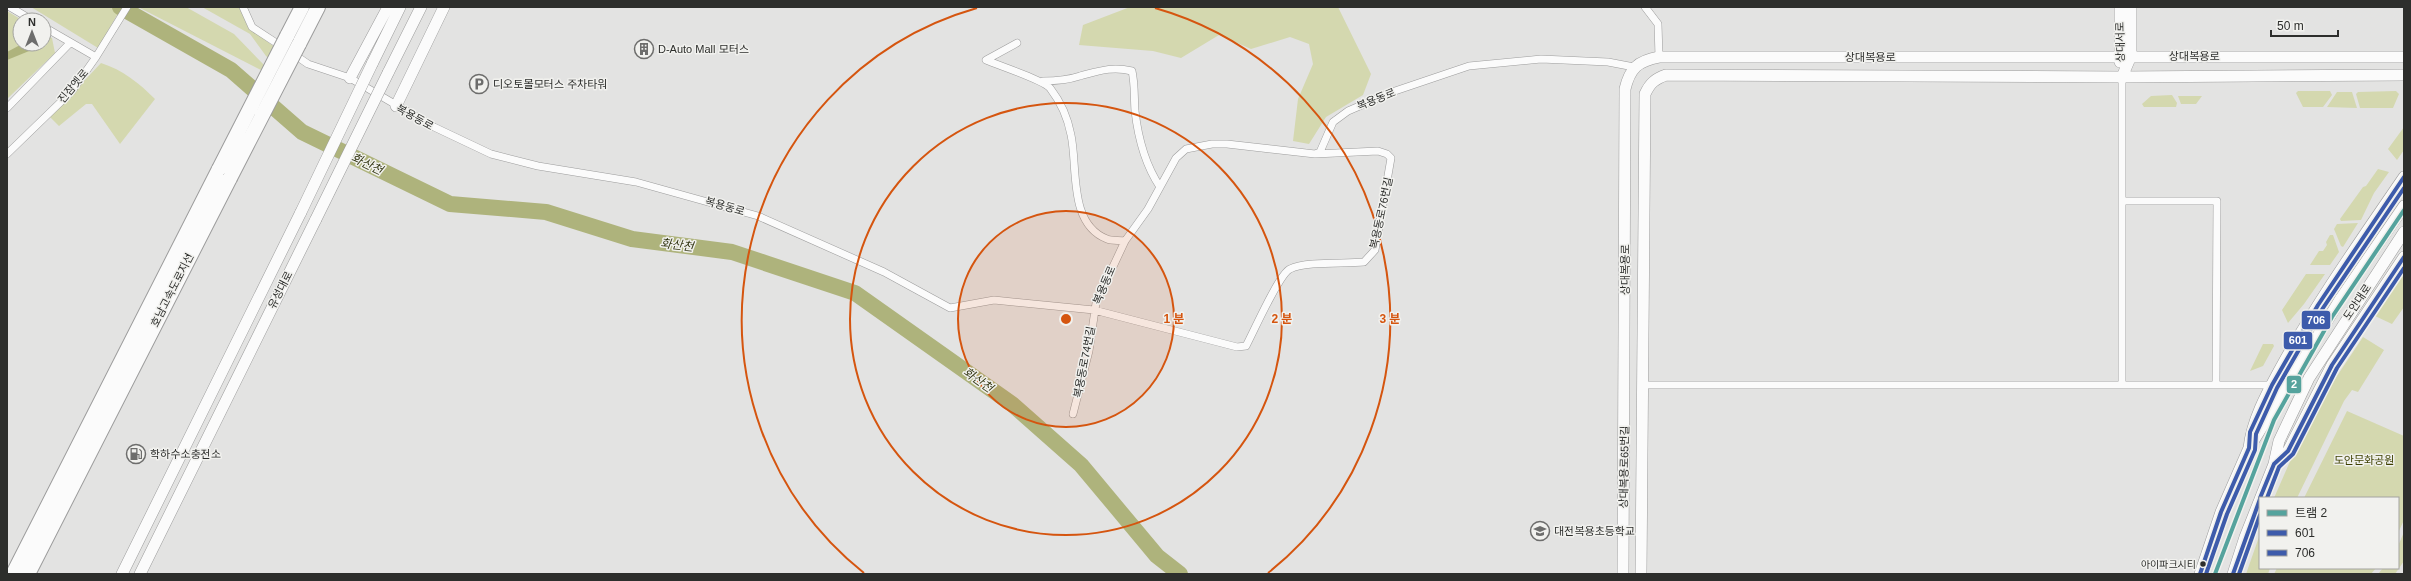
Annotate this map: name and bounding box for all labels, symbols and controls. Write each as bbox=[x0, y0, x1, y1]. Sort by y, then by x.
north arrow bbox=[12, 12, 52, 52]
scale bar bbox=[2271, 12, 2338, 38]
text: N bbox=[28, 16, 36, 28]
text: 50 m bbox=[2277, 19, 2304, 33]
street label: 상대서로 bbox=[2114, 22, 2126, 62]
building icon: D-Auto Mall 모터스 bbox=[633, 38, 655, 60]
place label: D-Auto Mall 모터스 bbox=[658, 43, 749, 55]
street label: 상대복용로 bbox=[2169, 50, 2219, 62]
street label: 상대복용로 bbox=[1845, 51, 1895, 63]
street label: 진잠옛로 bbox=[55, 67, 91, 105]
parking icon: 디오토몰모터스 주차타워 bbox=[468, 73, 490, 95]
place label: 디오토몰모터스 주차타워 bbox=[493, 78, 607, 90]
street label: 복용동로 bbox=[1355, 86, 1397, 112]
street label: 복용동로 bbox=[394, 102, 436, 132]
water label: 화산천 bbox=[349, 150, 387, 178]
street label: 복용동로76번길 bbox=[1368, 176, 1394, 250]
street label: 복용동로 bbox=[704, 195, 746, 217]
water label: 화산천 bbox=[660, 236, 696, 254]
street label: 상대복용로 bbox=[1619, 245, 1631, 295]
street label: 호남고속도로지선 bbox=[148, 251, 196, 329]
street label: 복용동로 bbox=[1091, 264, 1117, 306]
street label: 유성대로 bbox=[265, 269, 295, 311]
street label: 도안대로 bbox=[2341, 282, 2373, 322]
line badge: 706 bbox=[2301, 310, 2331, 330]
centre of rings bbox=[1059, 312, 1073, 326]
text: 1 분 bbox=[1163, 312, 1185, 326]
text: 2 분 bbox=[1271, 312, 1293, 326]
text: 3 분 bbox=[1379, 312, 1401, 326]
text: 706 bbox=[2307, 314, 2325, 326]
street label: 복용동로74번길 bbox=[1071, 325, 1097, 399]
line badge: 601 bbox=[2283, 331, 2313, 350]
text: 601 bbox=[2289, 334, 2307, 346]
water label: 화산천 bbox=[960, 365, 997, 396]
line badge: 2 bbox=[2286, 375, 2302, 394]
text: 2 bbox=[2291, 378, 2297, 390]
street label: 상대복용로65번길 bbox=[1617, 425, 1631, 509]
fuel station icon: 학하수소충전소 bbox=[125, 443, 147, 465]
place label: 학하수소충전소 bbox=[150, 448, 221, 460]
park label: 도안문화공원 bbox=[2334, 454, 2394, 466]
legend bbox=[2259, 497, 2399, 569]
text: 트램 2 bbox=[2295, 506, 2327, 520]
school or university icon: 대전복용초등학교 bbox=[1529, 520, 1551, 542]
place label: 대전복용초등학교 bbox=[1554, 525, 1635, 537]
text: 601 bbox=[2295, 526, 2315, 540]
text: 706 bbox=[2295, 546, 2315, 560]
place label: 아이파크시티 bbox=[2141, 559, 2196, 570]
marker: 아이파크시티 bbox=[2198, 559, 2208, 569]

